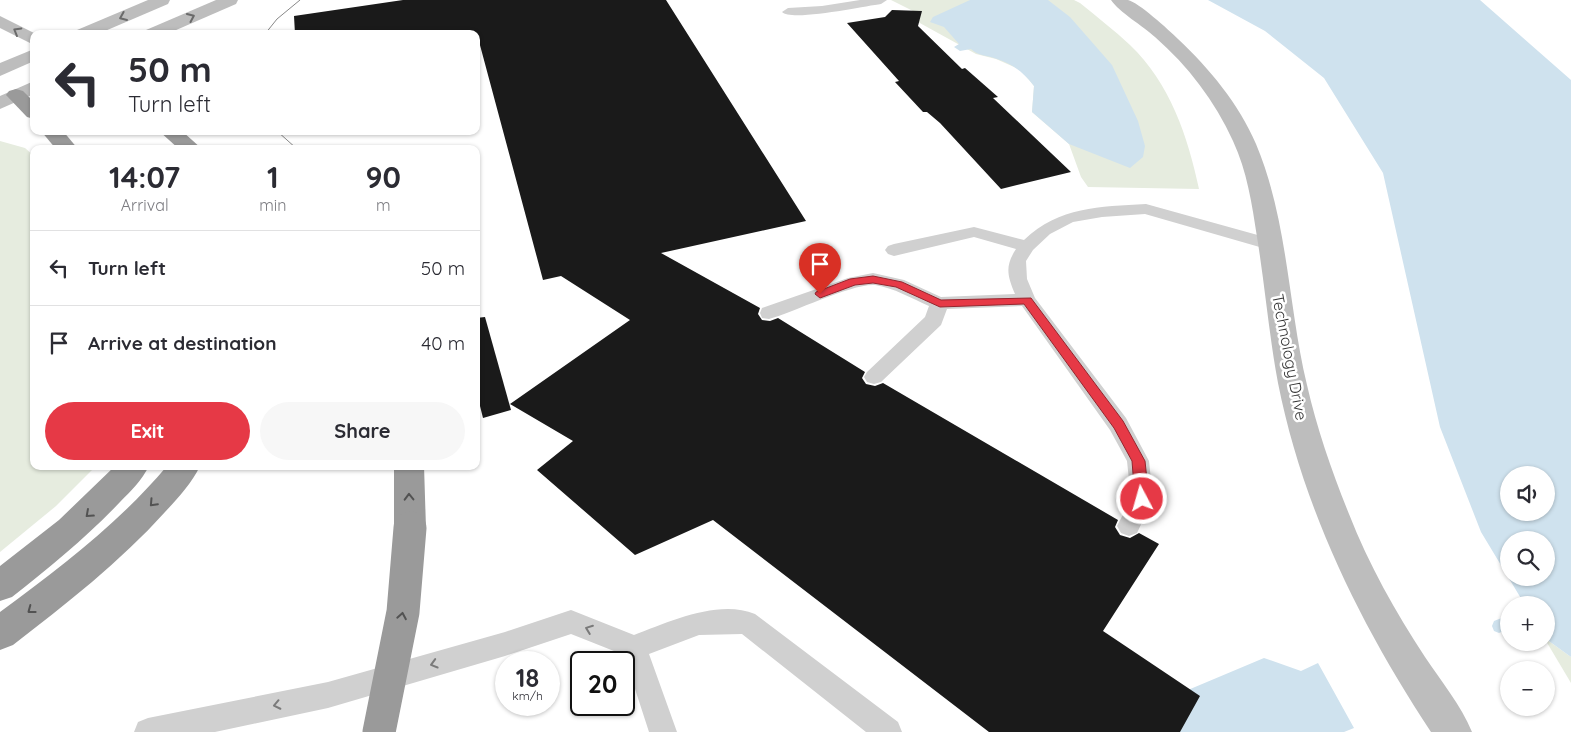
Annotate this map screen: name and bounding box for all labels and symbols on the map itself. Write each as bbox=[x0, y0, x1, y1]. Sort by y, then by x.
one-way arrow bbox=[119, 10, 128, 21]
one-way arrow bbox=[186, 12, 195, 23]
one-way arrow bbox=[13, 27, 22, 37]
pin bbox=[799, 243, 841, 294]
street label: Technology Drive bbox=[1268, 292, 1312, 422]
position arrow bbox=[1115, 472, 1167, 524]
one-way arrow bbox=[404, 493, 415, 501]
one-way arrow bbox=[150, 498, 159, 507]
one-way arrow bbox=[85, 508, 94, 517]
one-way arrow bbox=[27, 604, 37, 613]
one-way arrow bbox=[396, 611, 407, 619]
one-way arrow bbox=[585, 625, 593, 635]
speed limit sign: 20 bbox=[570, 651, 635, 716]
one-way arrow bbox=[430, 659, 438, 669]
one-way arrow bbox=[272, 699, 281, 710]

